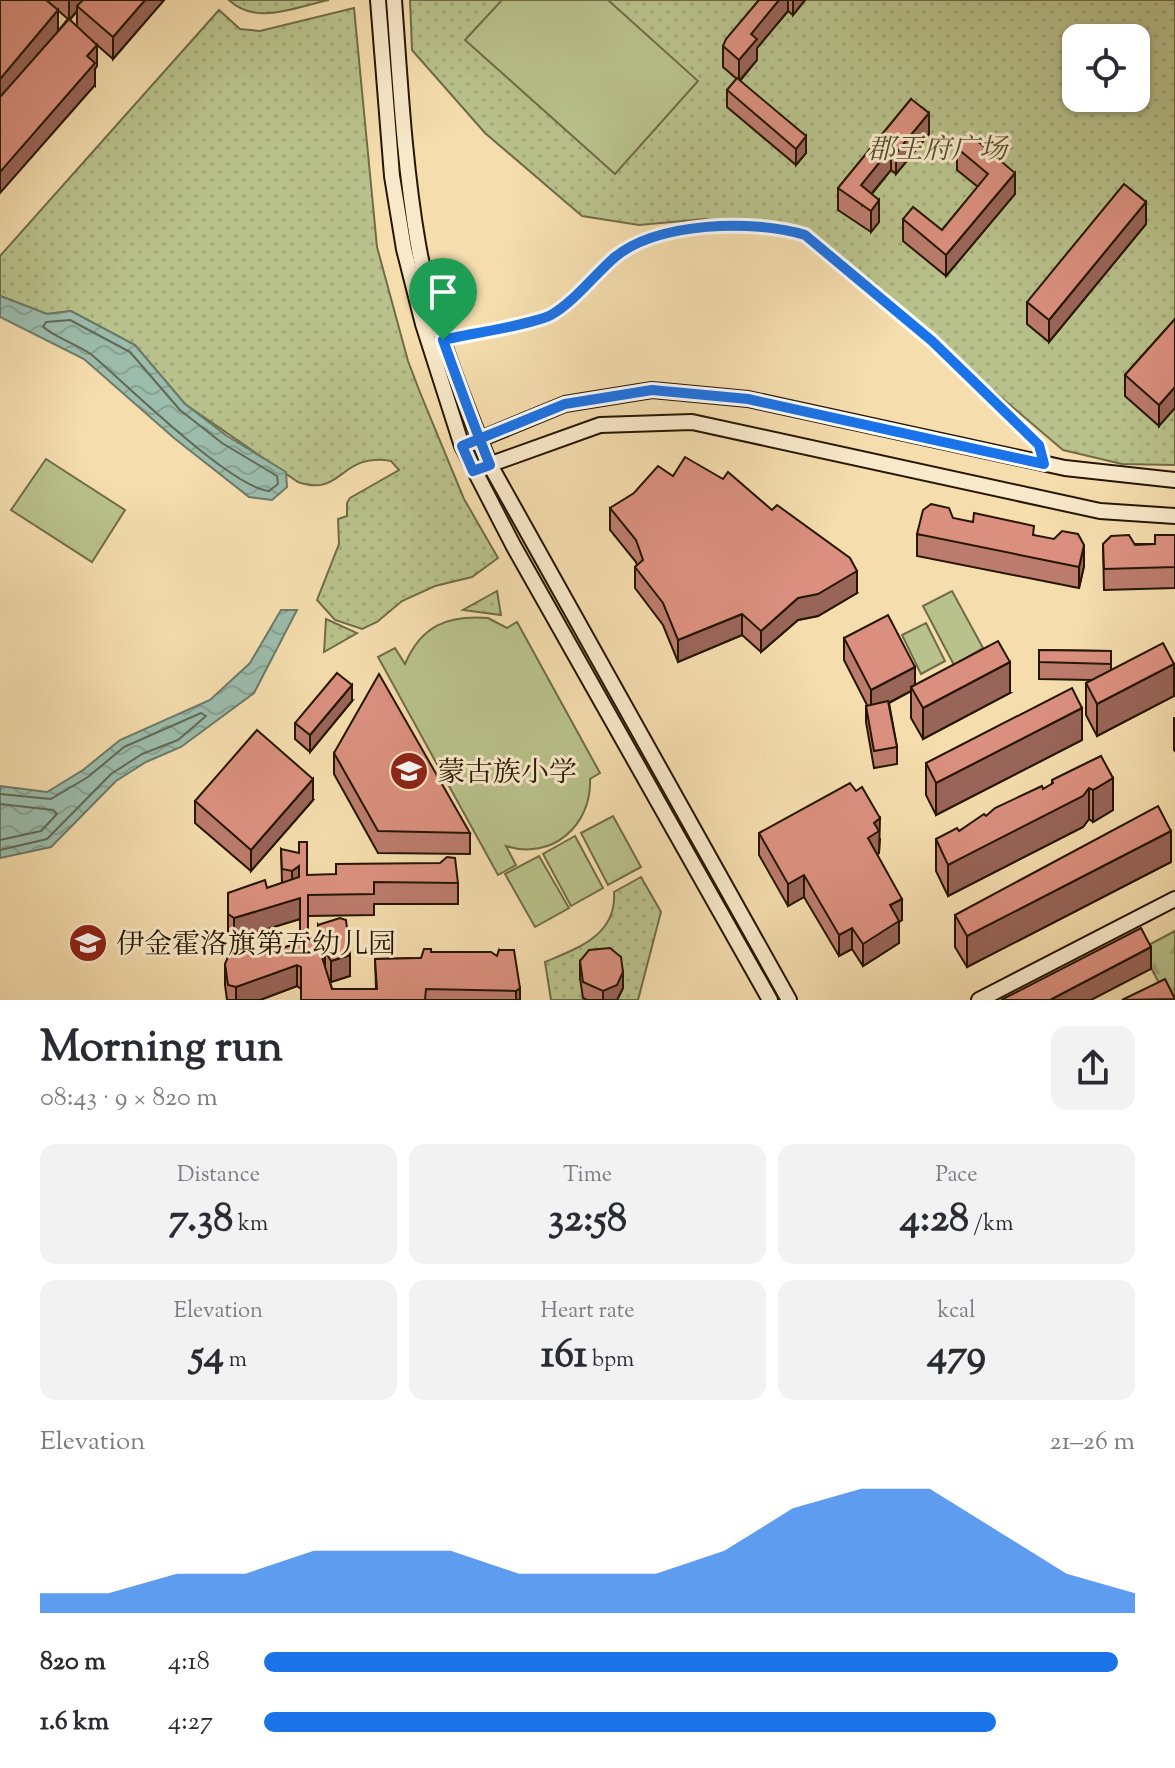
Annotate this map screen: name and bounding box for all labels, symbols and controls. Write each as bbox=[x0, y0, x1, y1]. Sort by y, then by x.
map controls bbox=[1062, 24, 1150, 112]
button: locate bbox=[1062, 24, 1150, 112]
park label: 郡王府广场 bbox=[867, 131, 1009, 171]
pin bbox=[409, 258, 477, 340]
icon: arrive bbox=[421, 270, 465, 314]
school or university icon: 蒙古族小学 bbox=[388, 750, 430, 792]
place label: 蒙古族小学 bbox=[437, 754, 577, 794]
school or university icon: 伊金霍洛旗第五幼儿园 bbox=[67, 922, 109, 964]
place label: 伊金霍洛旗第五幼儿园 bbox=[116, 926, 396, 966]
text: Morning run bbox=[40, 1018, 283, 1081]
button: share bbox=[1051, 1026, 1135, 1110]
text: 08:43 · 9 × 820 m bbox=[40, 1080, 218, 1117]
text: Distance bbox=[177, 1160, 260, 1192]
text: Time bbox=[563, 1160, 612, 1192]
text: Pace bbox=[935, 1160, 978, 1192]
text: 7.38 bbox=[169, 1192, 233, 1249]
text: 32:58 bbox=[548, 1192, 627, 1249]
text: 4:28 bbox=[900, 1192, 969, 1249]
text: km bbox=[233, 1209, 268, 1241]
text: /km bbox=[969, 1209, 1013, 1241]
text: Elevation bbox=[174, 1296, 263, 1328]
text: Heart rate bbox=[541, 1296, 634, 1328]
text: kcal bbox=[938, 1296, 975, 1328]
text: 54 bbox=[190, 1328, 224, 1385]
text: 161 bbox=[541, 1328, 587, 1385]
text: 479 bbox=[927, 1328, 986, 1385]
text: m bbox=[224, 1345, 247, 1377]
text: bpm bbox=[587, 1345, 634, 1377]
text: Elevation bbox=[40, 1424, 145, 1461]
text: 21–26 m bbox=[1049, 1424, 1135, 1461]
text: 820 m bbox=[40, 1644, 106, 1681]
text: 4:18 bbox=[168, 1644, 210, 1681]
text: 1.6 km bbox=[40, 1704, 109, 1741]
text: 4:27 bbox=[168, 1704, 213, 1741]

